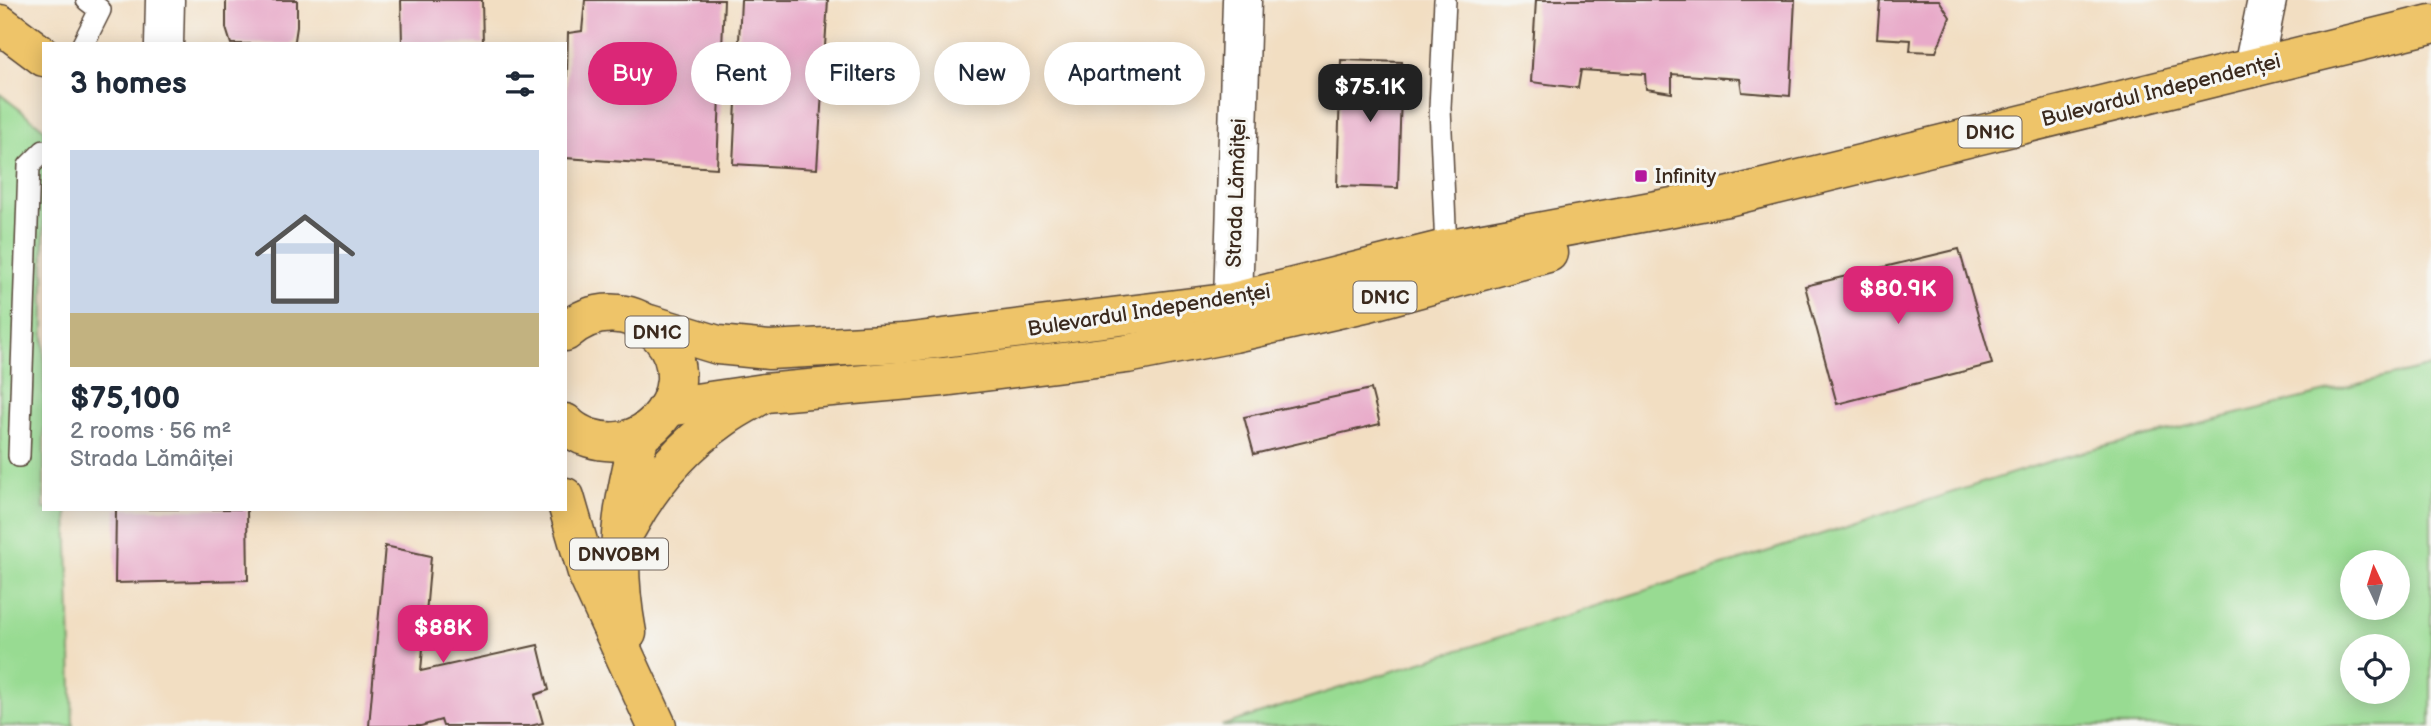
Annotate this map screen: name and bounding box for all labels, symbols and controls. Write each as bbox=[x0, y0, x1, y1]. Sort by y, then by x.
chip: Buy bbox=[588, 42, 677, 105]
chip: Rent bbox=[691, 42, 791, 105]
chip: Filters bbox=[805, 42, 920, 105]
chip: New bbox=[934, 42, 1030, 105]
chip: Apartment bbox=[1044, 42, 1205, 105]
street label: Bulevardul Independenței bbox=[2039, 49, 2283, 132]
pin: $75.1K bbox=[1313, 64, 1427, 124]
icon: filters bbox=[501, 65, 539, 103]
text: 3 homes bbox=[70, 66, 187, 102]
text: $75.1K bbox=[1334, 73, 1406, 101]
road number: DN1C bbox=[1958, 116, 2022, 148]
street label: Strada Lămâiței bbox=[1221, 118, 1252, 268]
place label: Infinity bbox=[1655, 164, 1717, 189]
marker: Infinity bbox=[1633, 168, 1649, 184]
icon: home bbox=[242, 196, 368, 322]
pin: $80.9K bbox=[1841, 266, 1955, 326]
text: $80.9K bbox=[1859, 275, 1937, 303]
street label: Bulevardul Independenței bbox=[1026, 279, 1272, 342]
road number: DN1C bbox=[1354, 282, 1416, 312]
road number: DN1C bbox=[626, 316, 688, 348]
text: $75,100 bbox=[70, 381, 180, 417]
text: 2 rooms · 56 m² bbox=[70, 417, 232, 445]
text: Strada Lămâiței bbox=[70, 445, 233, 473]
road number: DNVOBM bbox=[570, 538, 668, 569]
north arrow bbox=[2340, 550, 2410, 620]
map controls bbox=[2340, 550, 2410, 704]
pin: $88K bbox=[402, 606, 484, 665]
text: $88K bbox=[414, 614, 472, 642]
button: locate bbox=[2340, 634, 2410, 704]

